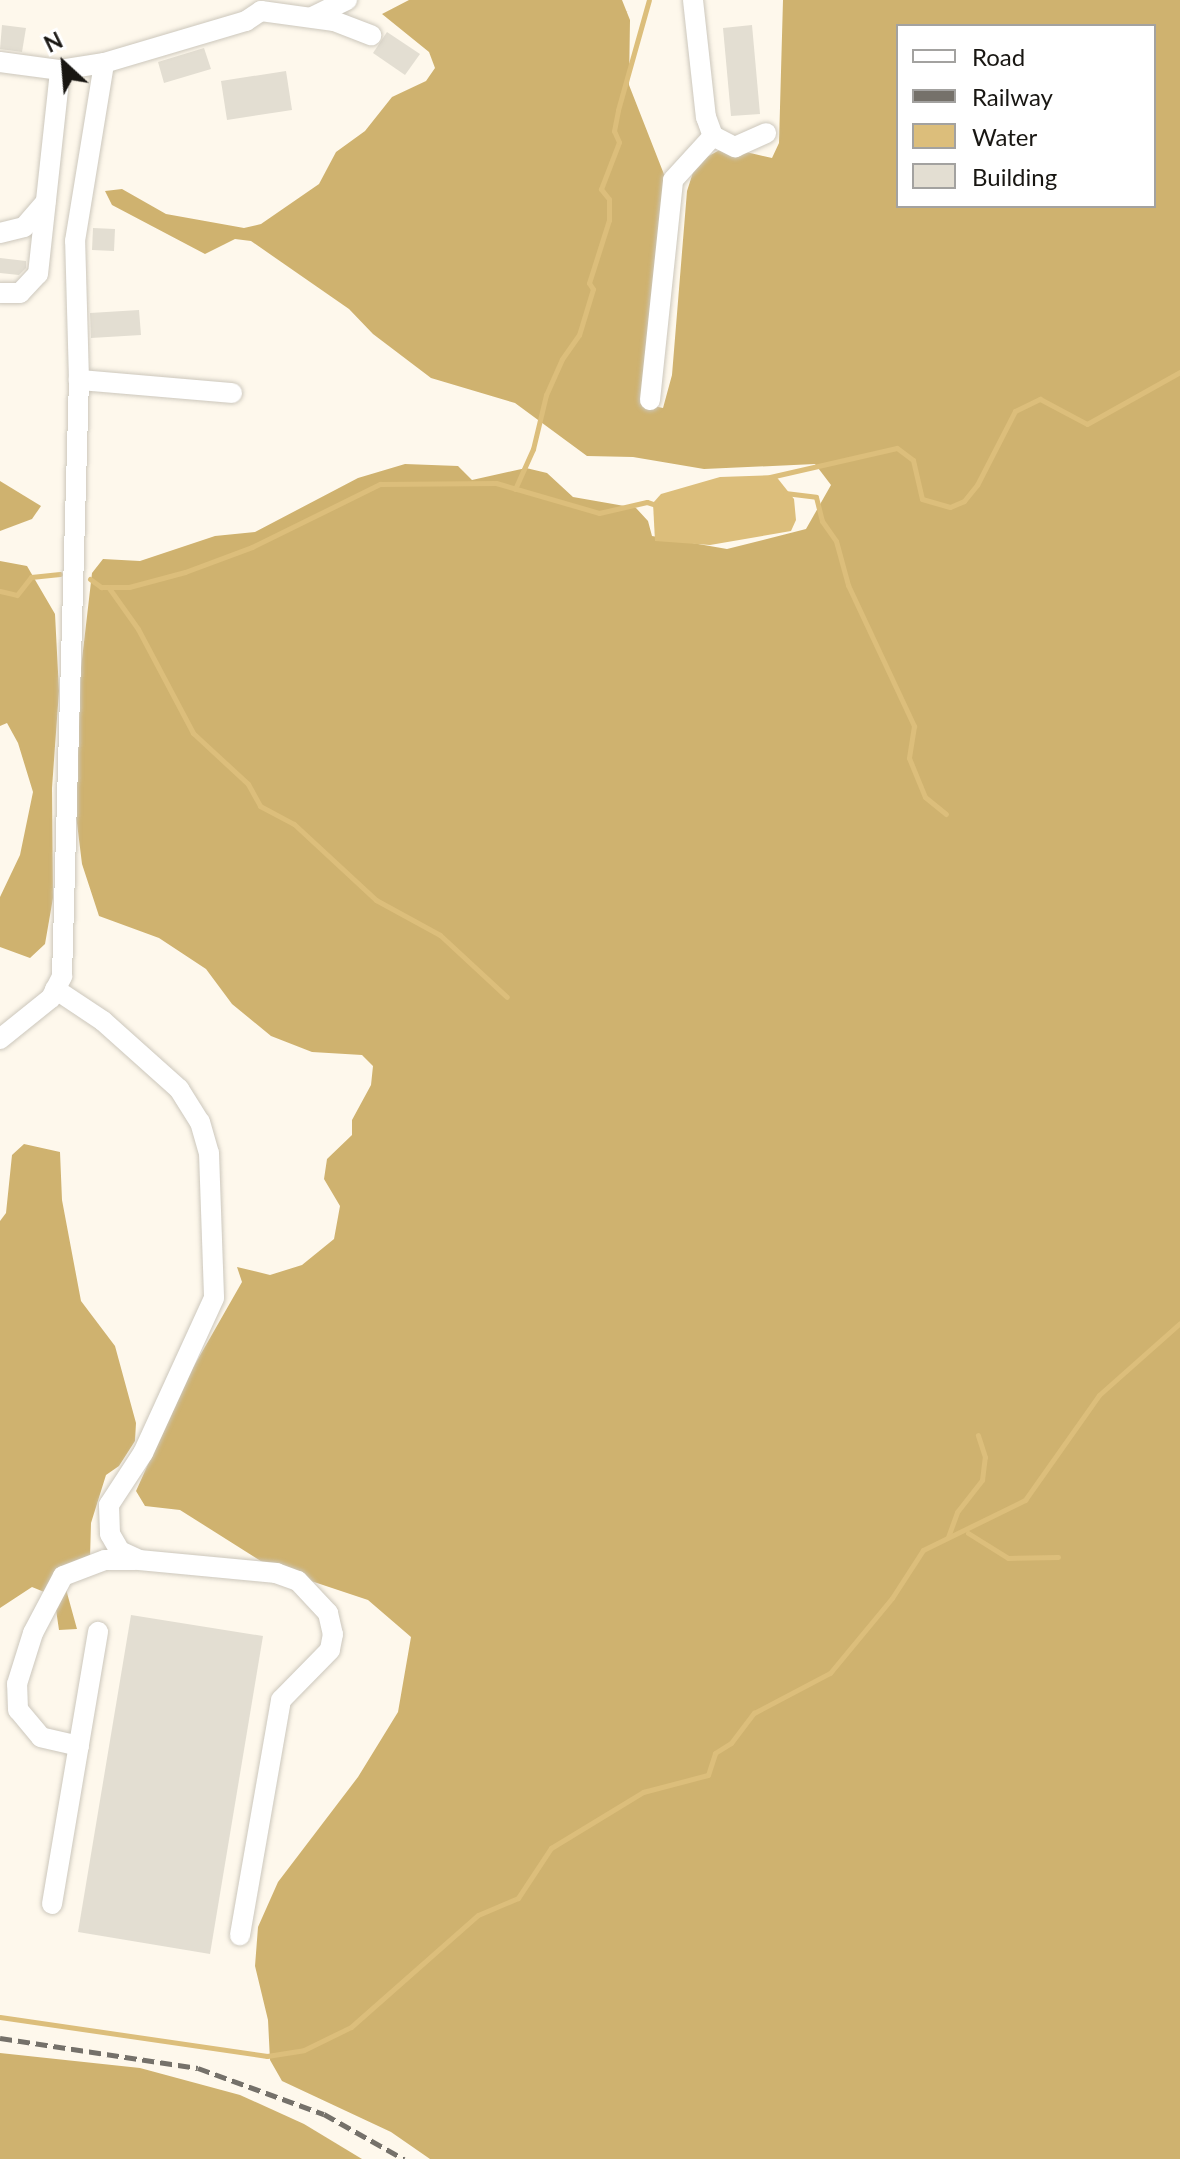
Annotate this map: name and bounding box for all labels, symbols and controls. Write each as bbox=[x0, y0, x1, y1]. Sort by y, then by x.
north arrow bbox=[24, 24, 104, 104]
legend bbox=[896, 24, 1156, 208]
text: N bbox=[40, 26, 67, 58]
text: Road bbox=[972, 42, 1025, 71]
text: Railway bbox=[972, 82, 1053, 111]
text: Water bbox=[972, 122, 1037, 151]
text: Building bbox=[972, 162, 1057, 191]

